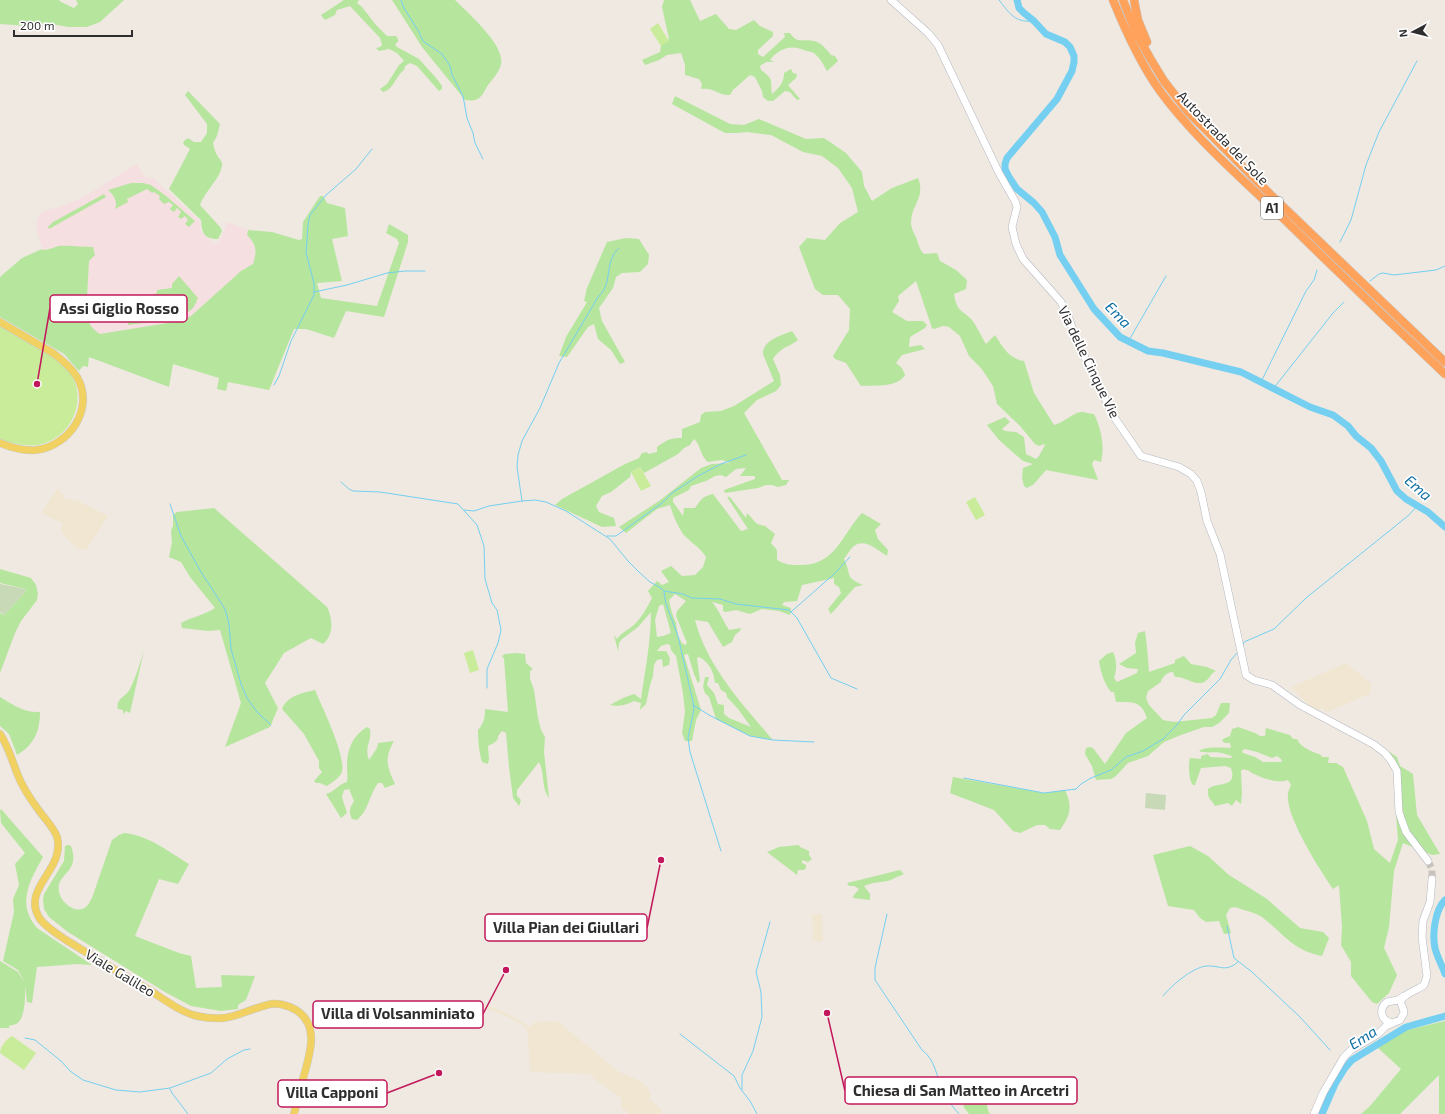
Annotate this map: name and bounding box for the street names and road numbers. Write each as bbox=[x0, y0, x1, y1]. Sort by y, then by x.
street label: Autostrada del Sole bbox=[1174, 87, 1273, 188]
road number: A1 bbox=[1261, 197, 1283, 219]
street label: Via delle Cinque Vie bbox=[1055, 303, 1124, 421]
street label: Viale Galileo bbox=[82, 945, 158, 1000]

